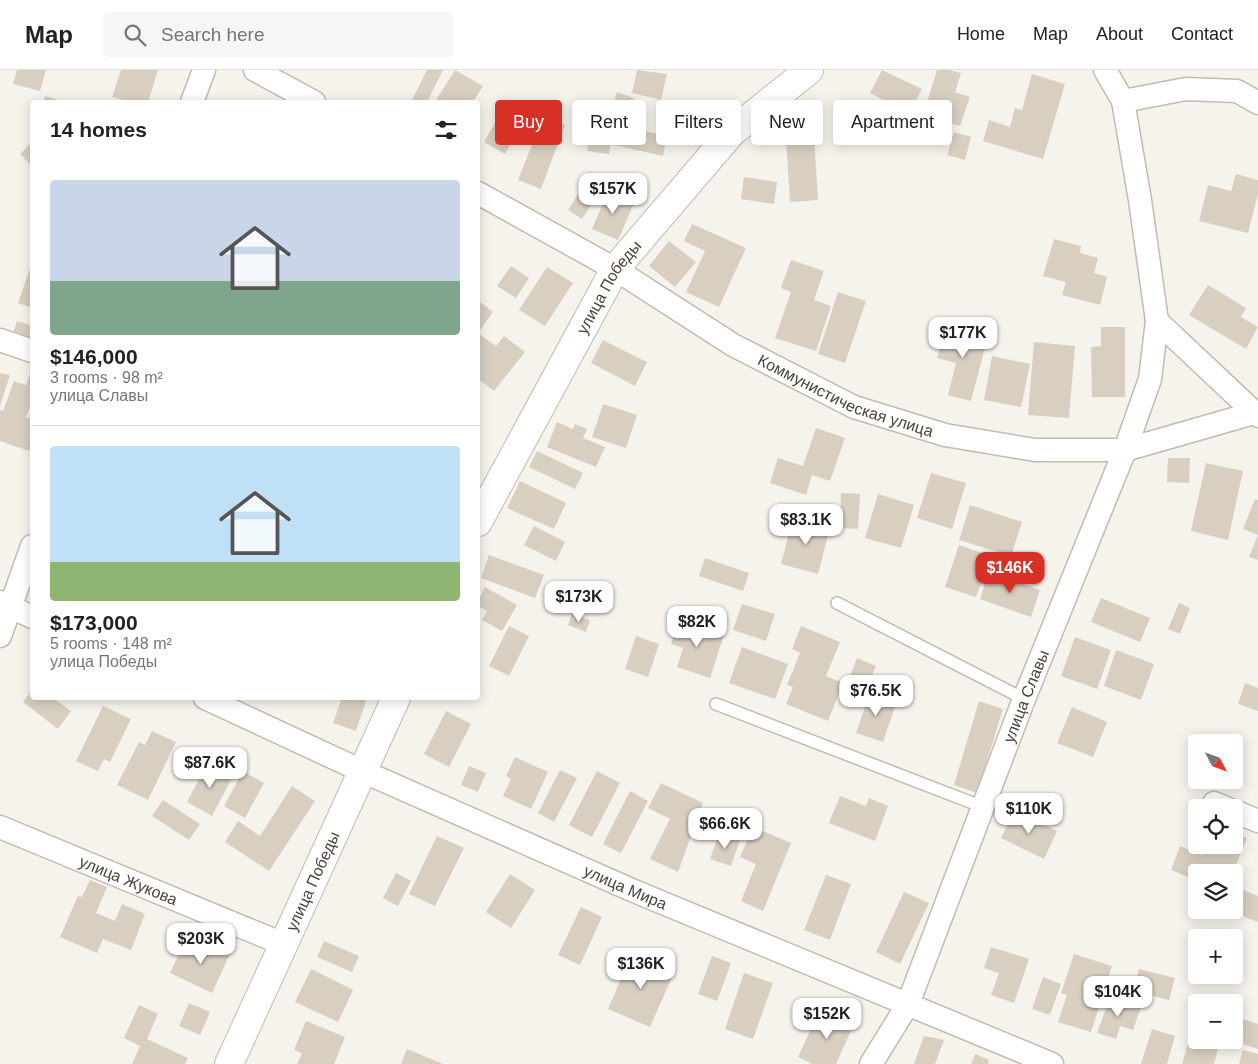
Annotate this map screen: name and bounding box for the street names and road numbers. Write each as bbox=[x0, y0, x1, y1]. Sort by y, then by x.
street label: улица Победы bbox=[574, 237, 645, 337]
street label: Коммунистическая улица bbox=[755, 351, 935, 440]
street label: улица Славы bbox=[1000, 647, 1052, 745]
street label: улица Победы bbox=[283, 829, 343, 934]
street label: улица Жукова bbox=[77, 853, 180, 908]
street label: улица Мира bbox=[581, 862, 669, 913]

